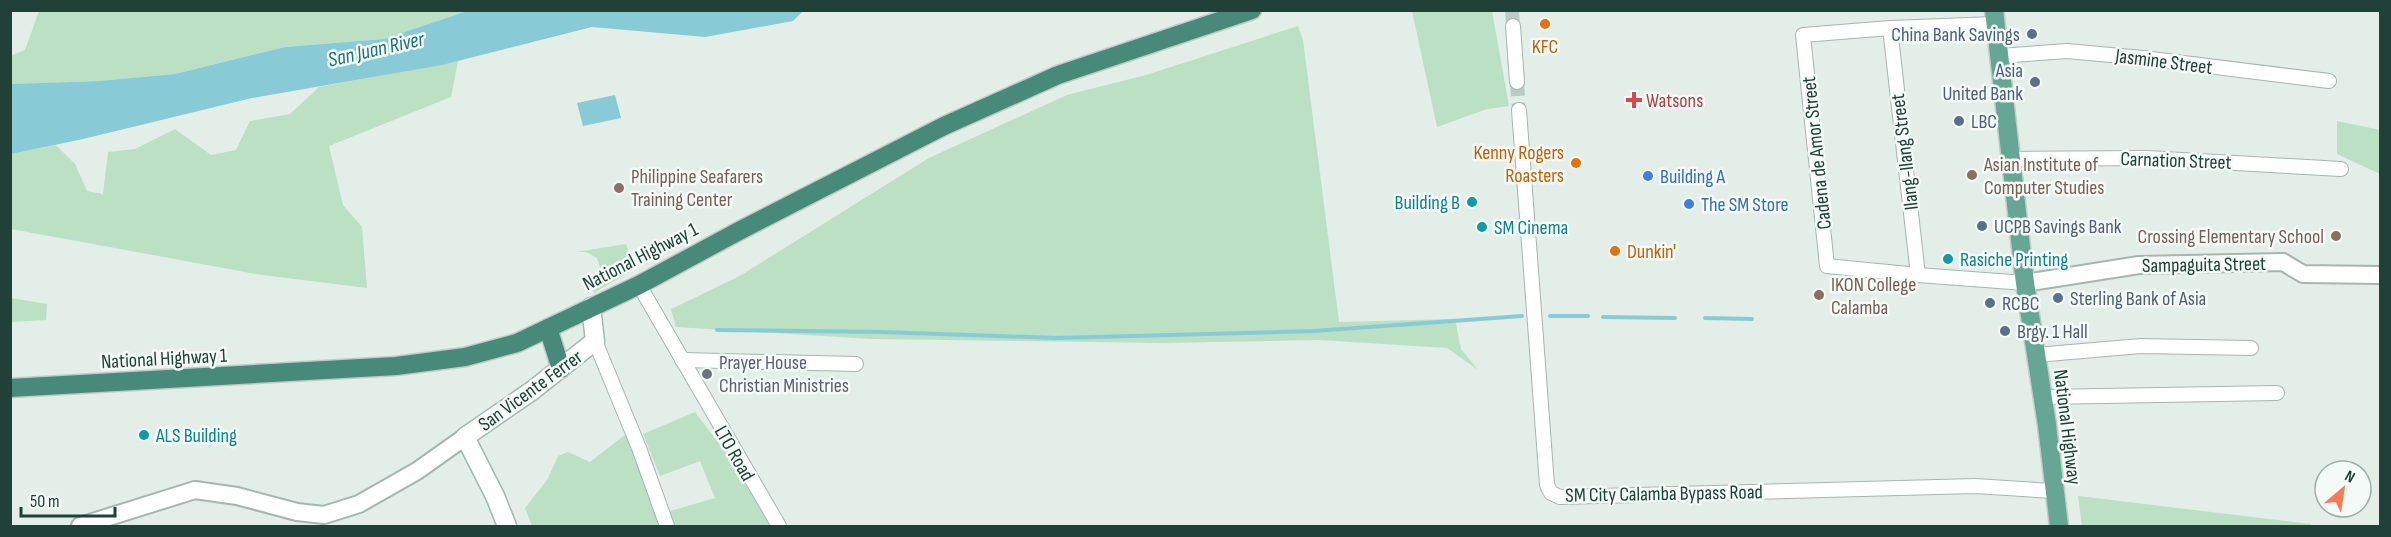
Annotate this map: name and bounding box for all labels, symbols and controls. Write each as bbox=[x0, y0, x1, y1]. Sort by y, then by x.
marker: KFC bbox=[1538, 17, 1552, 31]
place label: China Bank Savings bbox=[1891, 23, 2020, 47]
water label: San Juan River bbox=[326, 26, 428, 73]
marker: China Bank Savings bbox=[2025, 27, 2039, 41]
place label: KFC bbox=[1532, 35, 1558, 59]
street label: Jasmine Street bbox=[2113, 44, 2214, 80]
place label: Asia United Bank bbox=[1942, 59, 2023, 106]
street label: Cadena de Amor Street bbox=[1797, 75, 1837, 231]
marker: Asia United Bank bbox=[2028, 75, 2042, 89]
place label: Watsons bbox=[1646, 89, 1703, 113]
street label: Ilang-Ilang Street bbox=[1886, 92, 1924, 211]
marker: Watsons bbox=[1627, 93, 1641, 107]
place label: LBC bbox=[1971, 110, 1997, 134]
marker: LBC bbox=[1952, 114, 1966, 128]
place label: Kenny Rogers Roasters bbox=[1474, 141, 1564, 188]
street label: Carnation Street bbox=[2120, 147, 2232, 175]
place label: Asian Institute of Computer Studies bbox=[1983, 153, 2105, 200]
marker: Kenny Rogers Roasters bbox=[1569, 156, 1583, 170]
place label: Philippine Seafarers Training Center bbox=[631, 165, 763, 212]
place label: Building A bbox=[1660, 165, 1725, 189]
marker: Asian Institute of Computer Studies bbox=[1965, 168, 1979, 182]
marker: Building A bbox=[1641, 169, 1655, 183]
marker: Philippine Seafarers Training Center bbox=[612, 181, 626, 195]
place label: Building B bbox=[1395, 191, 1460, 215]
place label: The SM Store bbox=[1701, 193, 1789, 217]
marker: Building B bbox=[1465, 195, 1479, 209]
marker: The SM Store bbox=[1682, 197, 1696, 211]
place label: UCPB Savings Bank bbox=[1994, 215, 2122, 239]
place label: SM Cinema bbox=[1494, 216, 1568, 240]
street label: National Highway 1 bbox=[579, 218, 702, 296]
marker: UCPB Savings Bank bbox=[1975, 219, 1989, 233]
marker: SM Cinema bbox=[1475, 220, 1489, 234]
place label: Crossing Elementary School bbox=[2138, 225, 2324, 249]
marker: Crossing Elementary School bbox=[2329, 229, 2343, 243]
place label: Dunkin' bbox=[1627, 240, 1676, 264]
marker: Dunkin' bbox=[1608, 244, 1622, 258]
place label: Rasiche Printing bbox=[1960, 248, 2068, 272]
marker: Rasiche Printing bbox=[1941, 252, 1955, 266]
street label: Sampaguita Street bbox=[2142, 252, 2266, 278]
place label: IKON College Calamba bbox=[1831, 273, 1916, 320]
place label: Sterling Bank of Asia bbox=[2070, 287, 2206, 311]
marker: IKON College Calamba bbox=[1812, 288, 1826, 302]
marker: Sterling Bank of Asia bbox=[2051, 291, 2065, 305]
place label: RCBC bbox=[2002, 292, 2039, 316]
marker: RCBC bbox=[1983, 296, 1997, 310]
place label: Brgy. 1 Hall bbox=[2017, 320, 2088, 344]
marker: Brgy. 1 Hall bbox=[1998, 324, 2012, 338]
street label: National Highway 1 bbox=[100, 344, 228, 374]
street label: San Vicente Ferrer bbox=[474, 345, 588, 437]
place label: Prayer House Christian Ministries bbox=[719, 351, 849, 398]
marker: Prayer House Christian Ministries bbox=[700, 367, 714, 381]
street label: National Highway bbox=[2048, 368, 2086, 486]
street label: LTO Road bbox=[709, 421, 760, 486]
place label: ALS Building bbox=[155, 424, 237, 448]
marker: ALS Building bbox=[137, 428, 151, 442]
north arrow bbox=[2313, 459, 2373, 519]
text: N bbox=[2341, 467, 2358, 488]
scale bar bbox=[21, 480, 116, 518]
street label: SM City Calamba Bypass Road bbox=[1565, 480, 1763, 508]
text: 50 m bbox=[30, 491, 60, 512]

